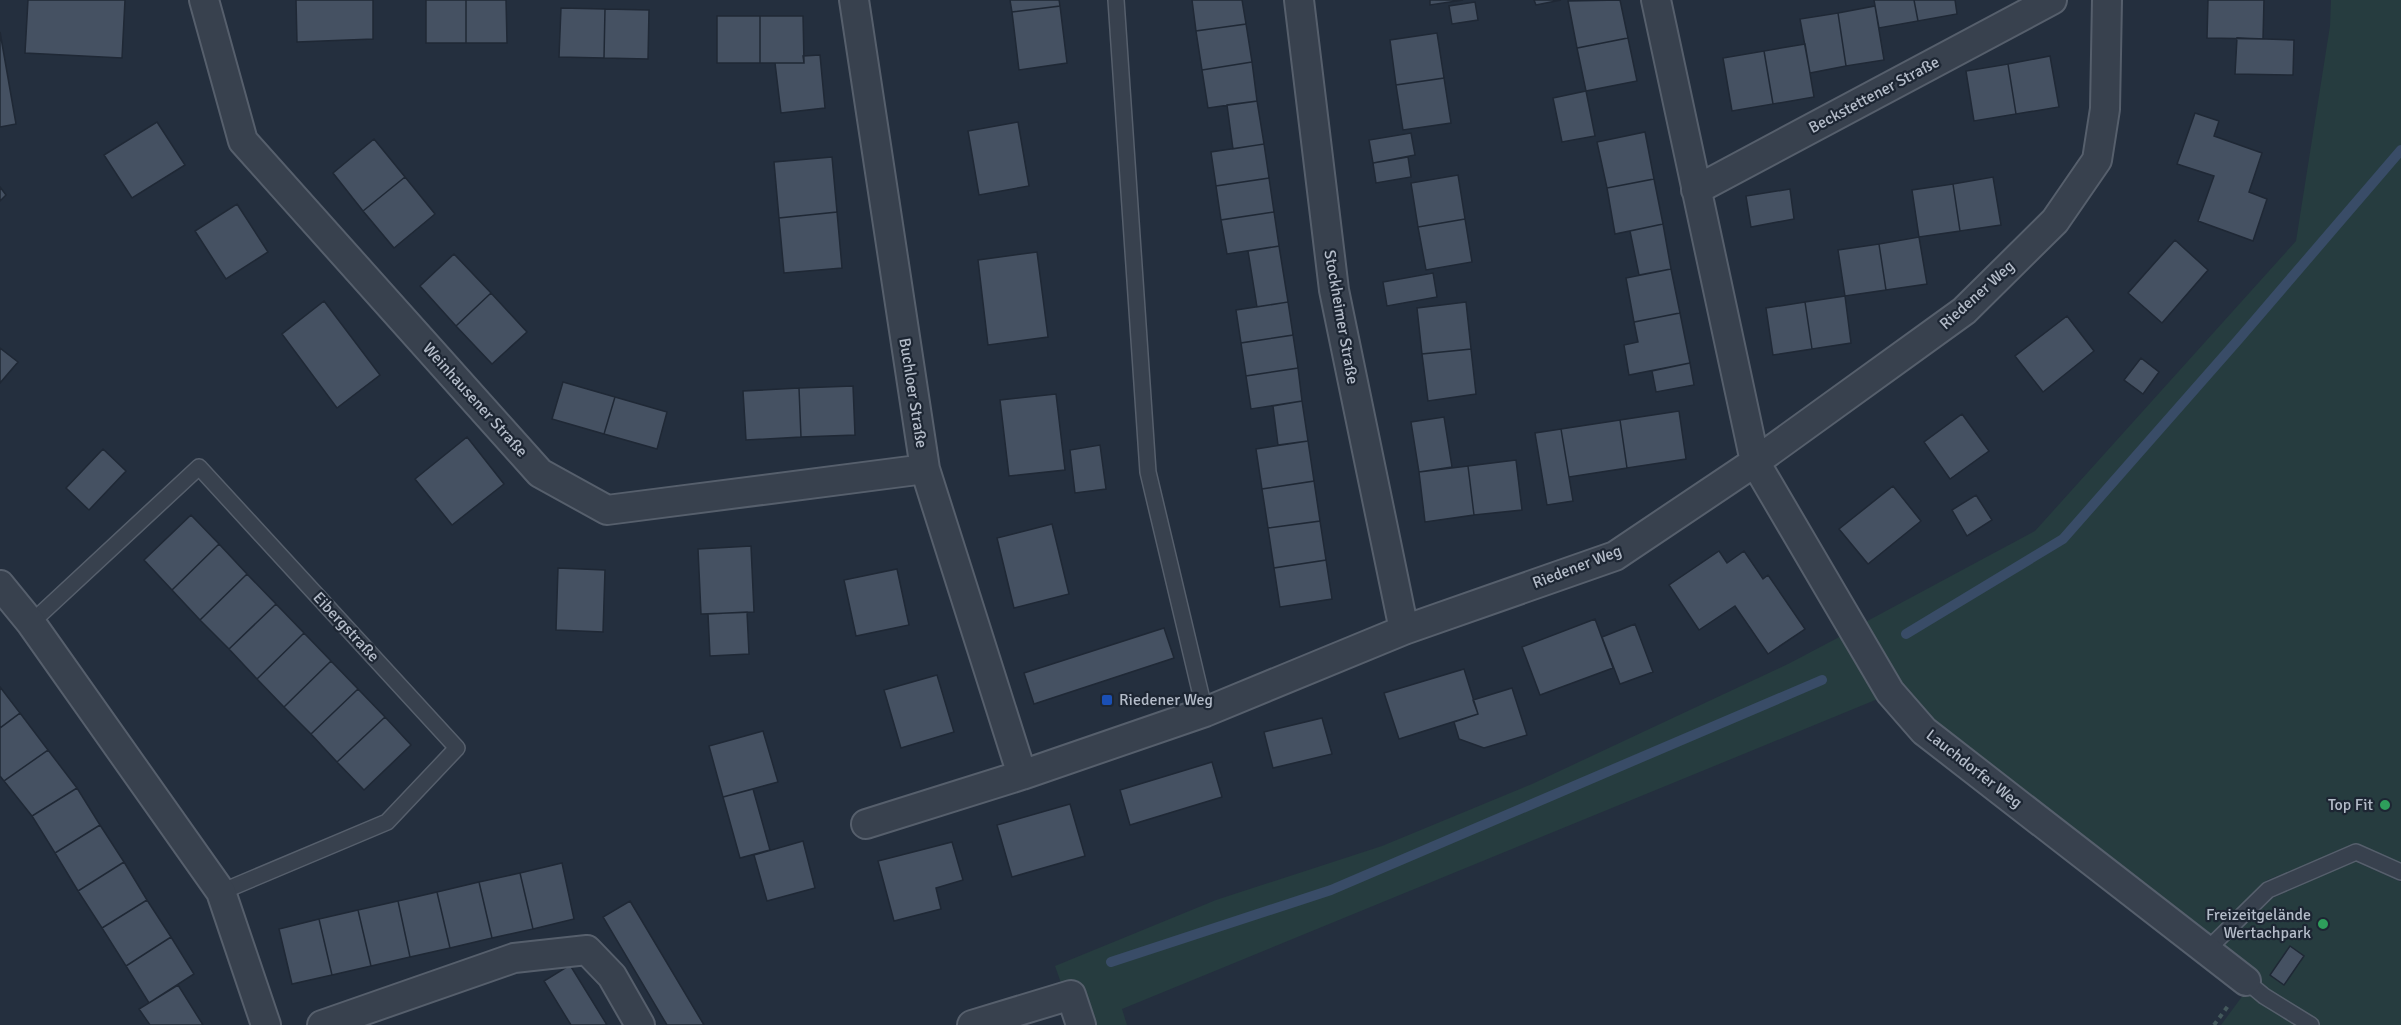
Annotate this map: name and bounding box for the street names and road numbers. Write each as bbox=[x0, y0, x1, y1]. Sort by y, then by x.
street label: Beckstettener Straße bbox=[1805, 52, 1943, 138]
street label: Stockheimer Straße bbox=[1319, 248, 1363, 386]
street label: Riedener Weg bbox=[1935, 256, 2019, 334]
street label: Buchloer Straße bbox=[894, 336, 932, 450]
street label: Weinhausener Straße bbox=[418, 339, 532, 461]
street label: Riedener Weg bbox=[1530, 541, 1624, 593]
street label: Eibergstraße bbox=[308, 588, 384, 666]
street label: Lauchdorfer Weg bbox=[1922, 725, 2026, 813]

